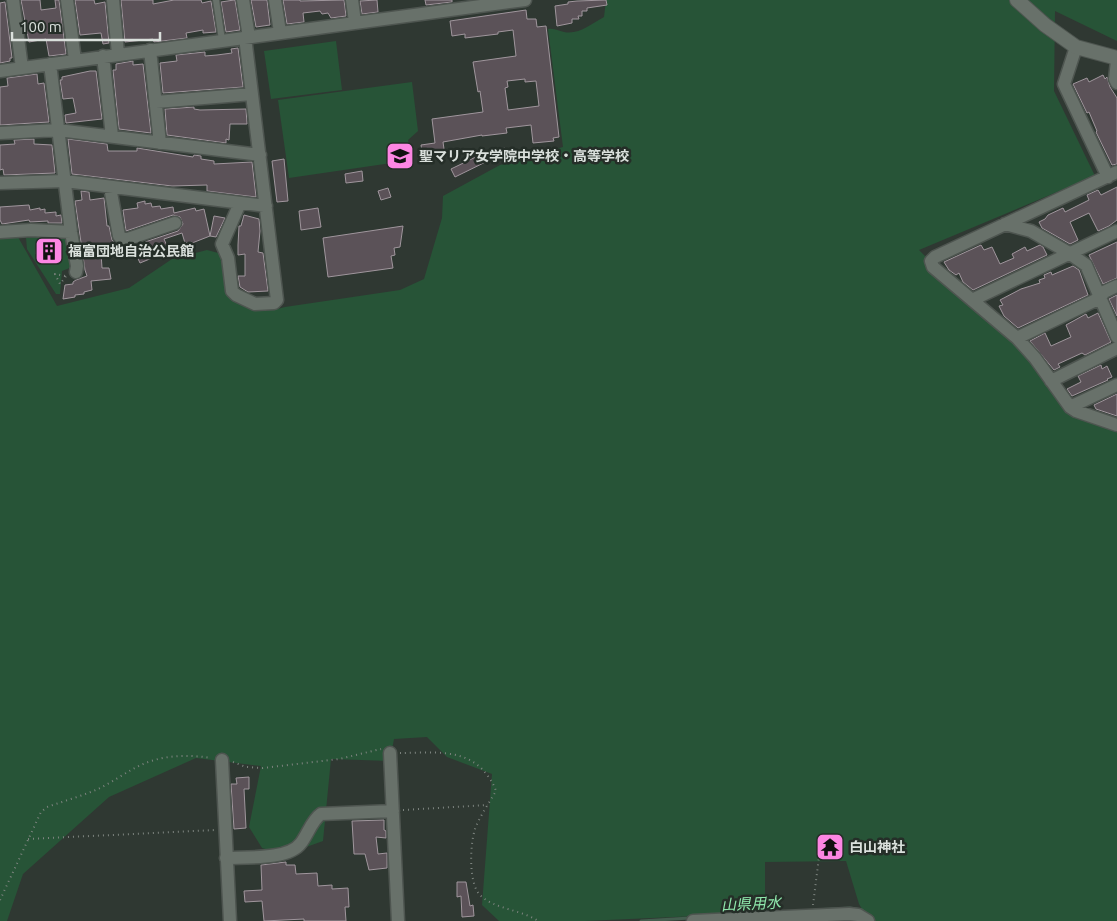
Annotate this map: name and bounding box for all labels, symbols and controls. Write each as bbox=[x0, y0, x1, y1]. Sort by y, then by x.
scale bar bbox=[12, 10, 160, 42]
text: 100 m bbox=[20, 18, 62, 35]
school or university icon: 聖マリア女学院中学校・高等学校 bbox=[385, 141, 415, 171]
place label: 聖マリア女学院中学校・高等学校 bbox=[419, 148, 629, 164]
building icon: 福富団地自治公民館 bbox=[34, 236, 64, 266]
place label: 福富団地自治公民館 bbox=[68, 243, 194, 259]
temple icon: 白山神社 bbox=[815, 832, 845, 862]
place label: 白山神社 bbox=[849, 839, 905, 855]
water label: 山県用水 bbox=[721, 893, 783, 914]

